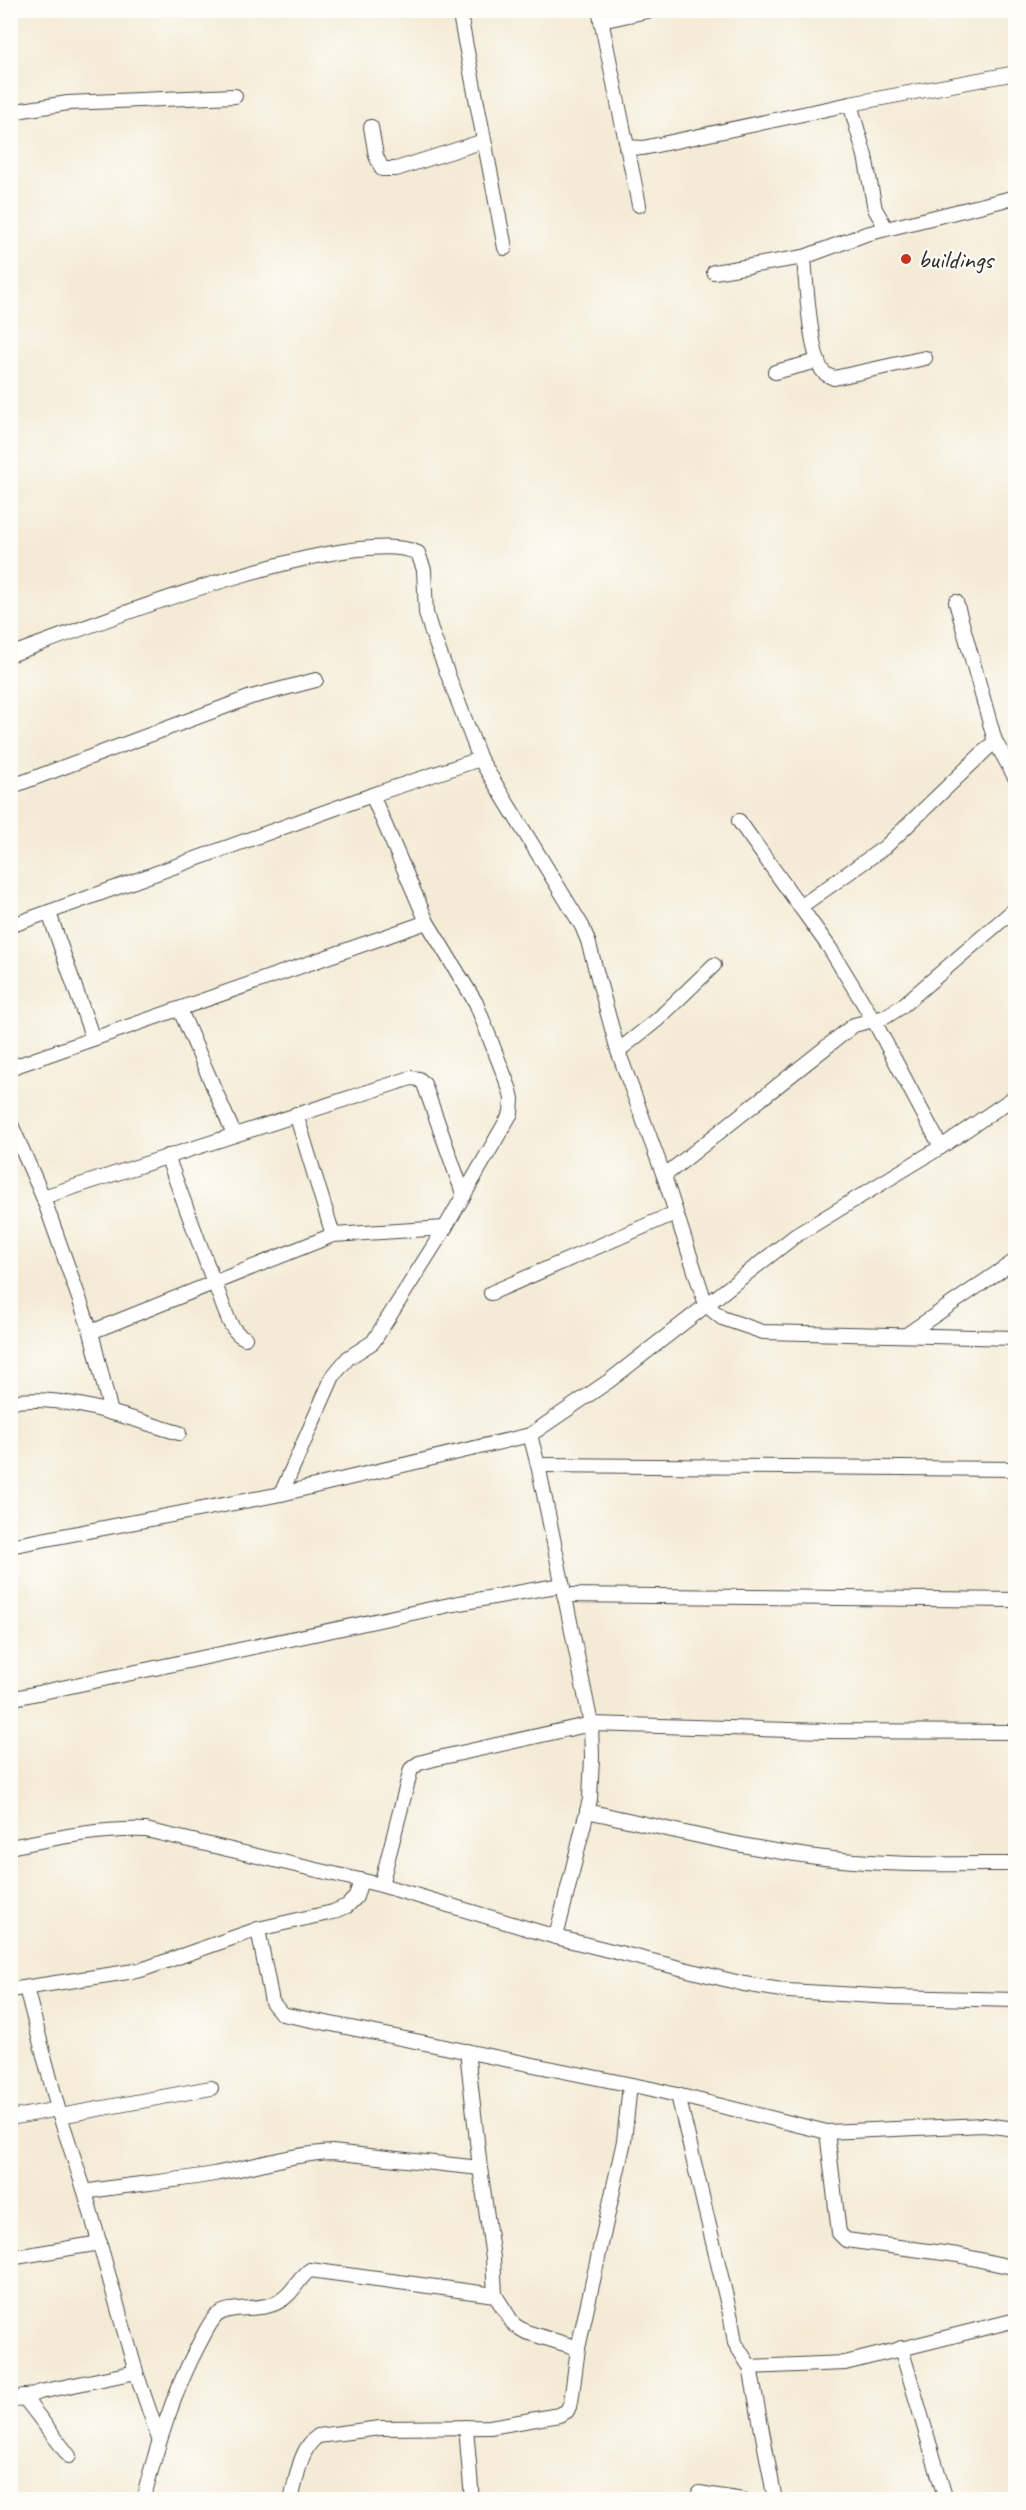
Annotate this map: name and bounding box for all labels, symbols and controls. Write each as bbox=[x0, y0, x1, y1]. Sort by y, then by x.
place label: buildings bbox=[918, 243, 995, 276]
marker: buildings bbox=[899, 252, 913, 266]

